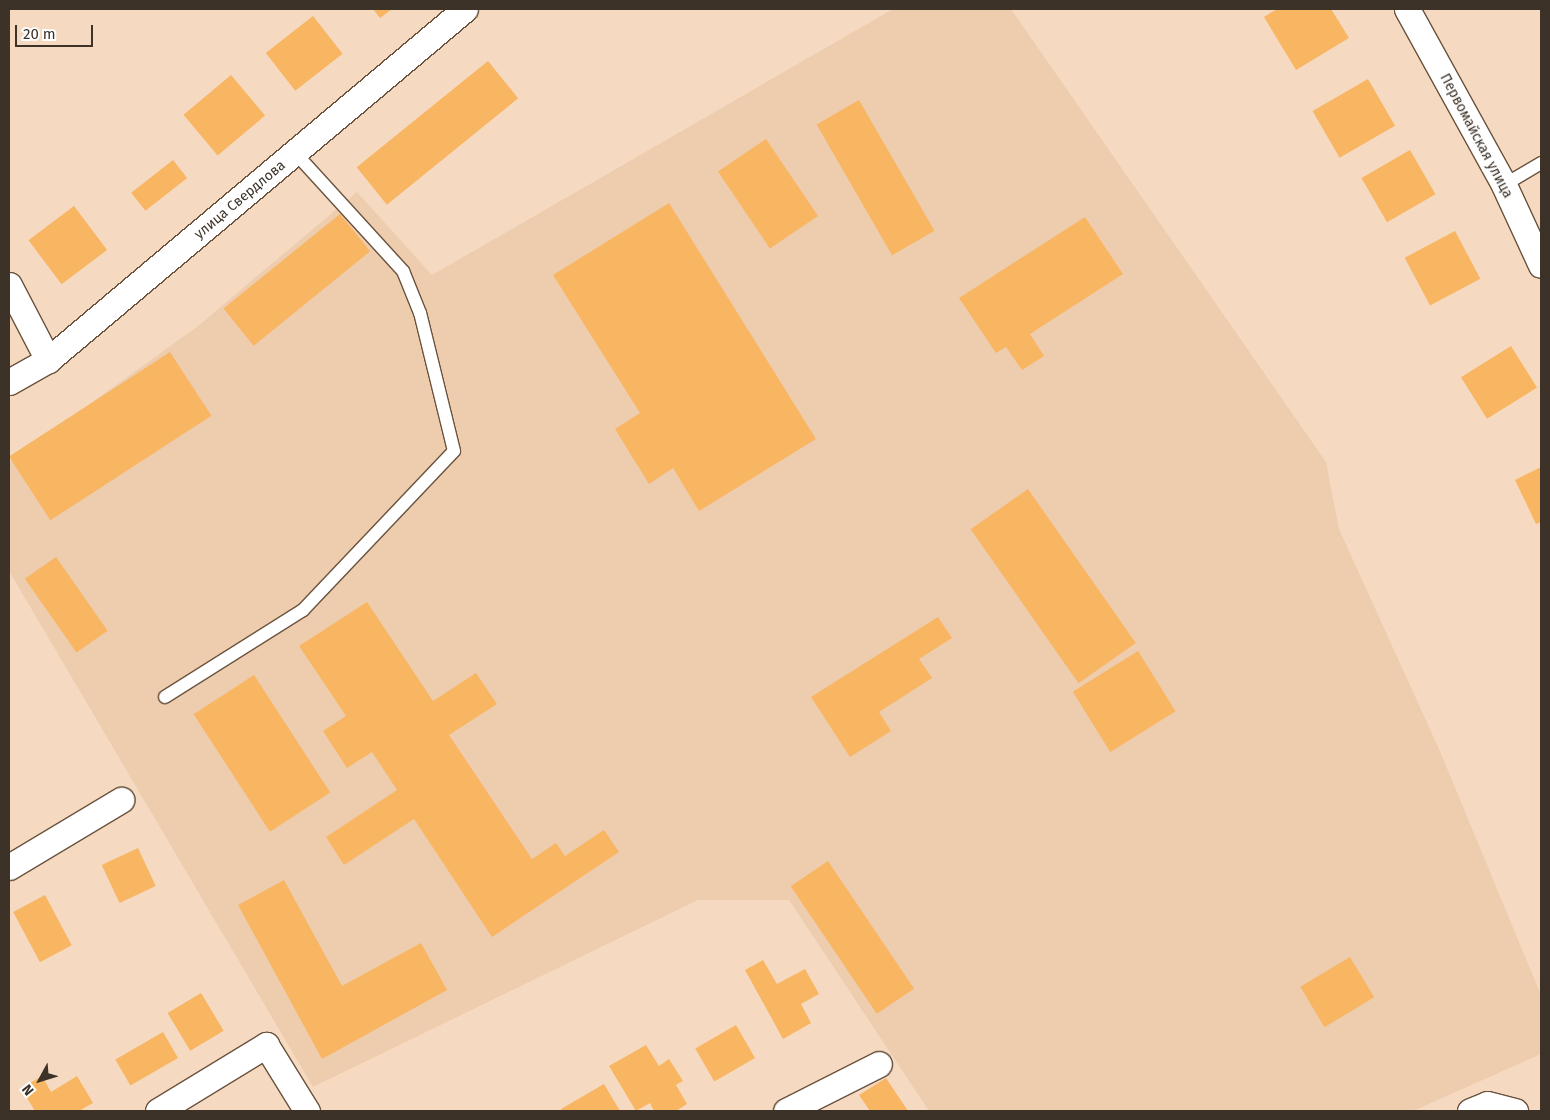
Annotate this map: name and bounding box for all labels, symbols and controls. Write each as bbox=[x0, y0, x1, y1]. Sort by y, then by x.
scale bar bbox=[18, 15, 95, 47]
text: 20 m bbox=[23, 25, 56, 43]
street label: Первомайская улица bbox=[1436, 71, 1516, 201]
street label: улица Свердлова bbox=[191, 157, 289, 243]
north arrow bbox=[15, 1055, 65, 1105]
text: N bbox=[18, 1081, 37, 1099]

